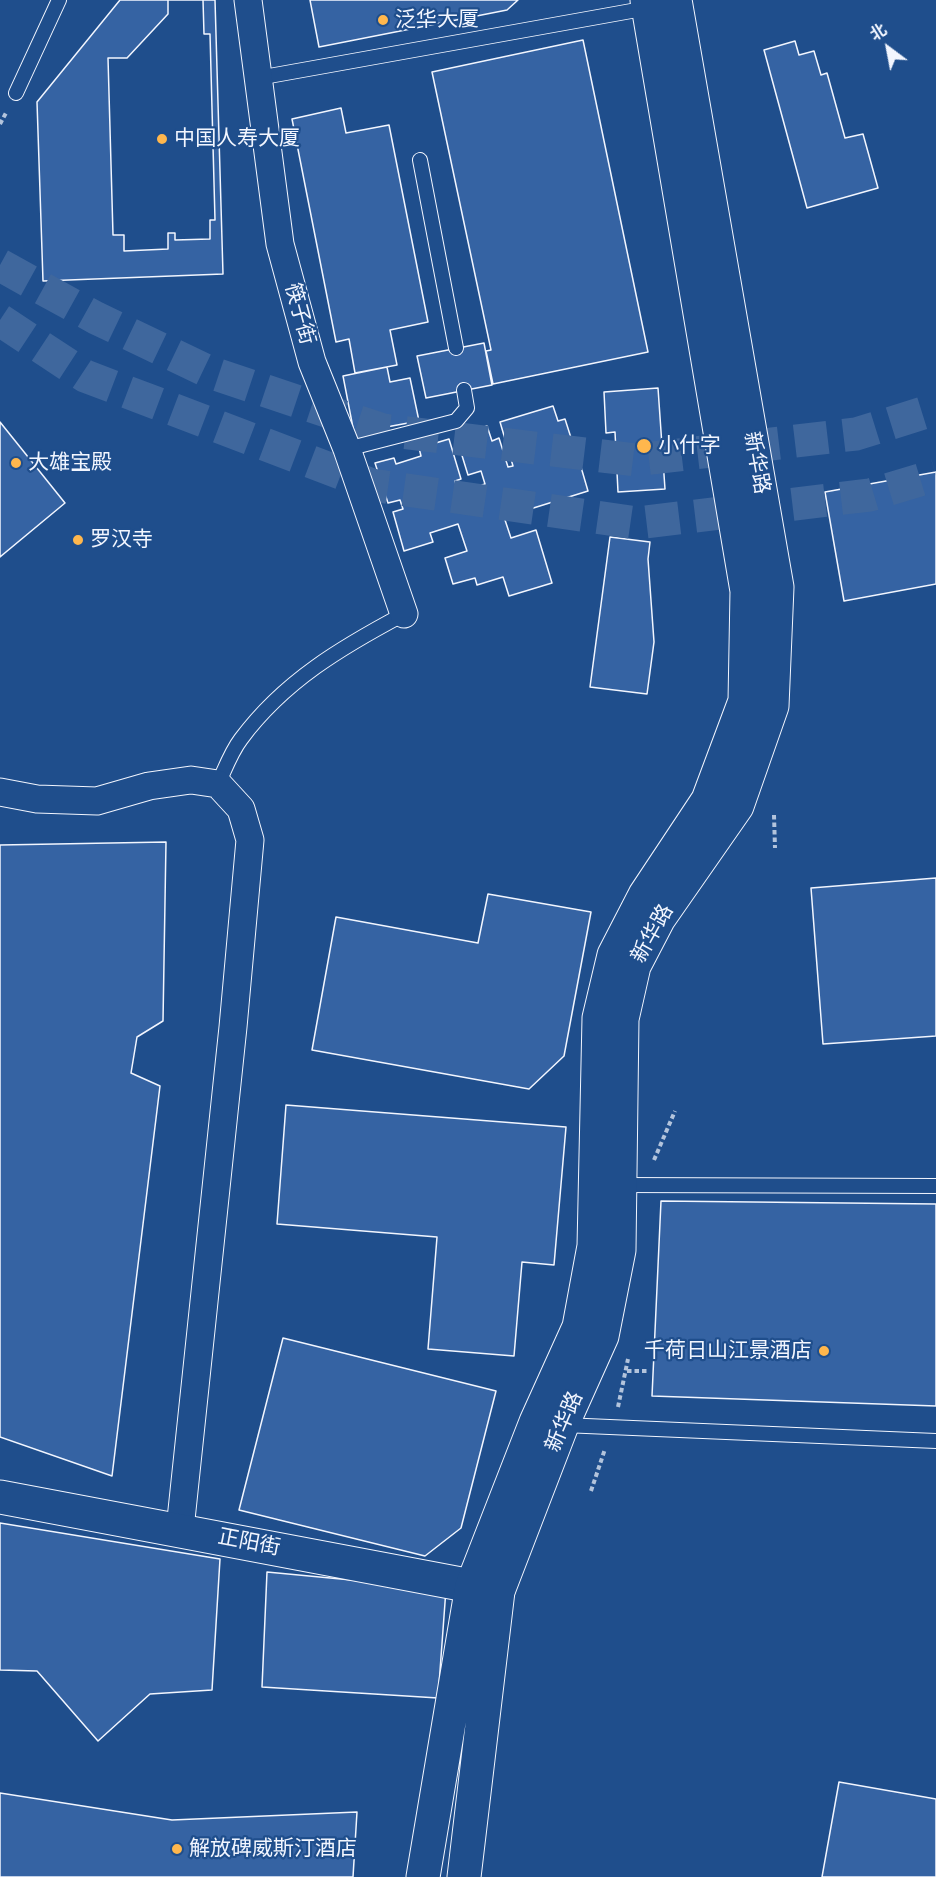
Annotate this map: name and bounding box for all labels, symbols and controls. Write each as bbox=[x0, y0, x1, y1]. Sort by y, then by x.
place label: 泛华大厦 bbox=[395, 7, 479, 33]
marker: 泛华大厦 bbox=[376, 13, 390, 27]
north arrow bbox=[858, 18, 918, 78]
text: 北 bbox=[866, 19, 891, 45]
place label: 中国人寿大厦 bbox=[174, 126, 300, 152]
marker: 中国人寿大厦 bbox=[155, 132, 169, 146]
street label: 筷子街 bbox=[279, 280, 319, 348]
street label: 新华路 bbox=[738, 430, 774, 496]
place label: 小什字 bbox=[658, 433, 721, 459]
marker: 小什字 bbox=[635, 437, 653, 455]
place label: 大雄宝殿 bbox=[28, 450, 112, 476]
marker: 大雄宝殿 bbox=[9, 456, 23, 470]
place label: 罗汉寺 bbox=[90, 527, 153, 553]
marker: 罗汉寺 bbox=[71, 533, 85, 547]
street label: 新华路 bbox=[627, 900, 679, 968]
place label: 千荷日山江景酒店 bbox=[644, 1338, 812, 1364]
marker: 千荷日山江景酒店 bbox=[817, 1344, 831, 1358]
street label: 新华路 bbox=[541, 1388, 589, 1456]
street label: 正阳街 bbox=[216, 1525, 282, 1561]
place label: 解放碑威斯汀酒店 bbox=[189, 1836, 357, 1862]
marker: 解放碑威斯汀酒店 bbox=[170, 1842, 184, 1856]

